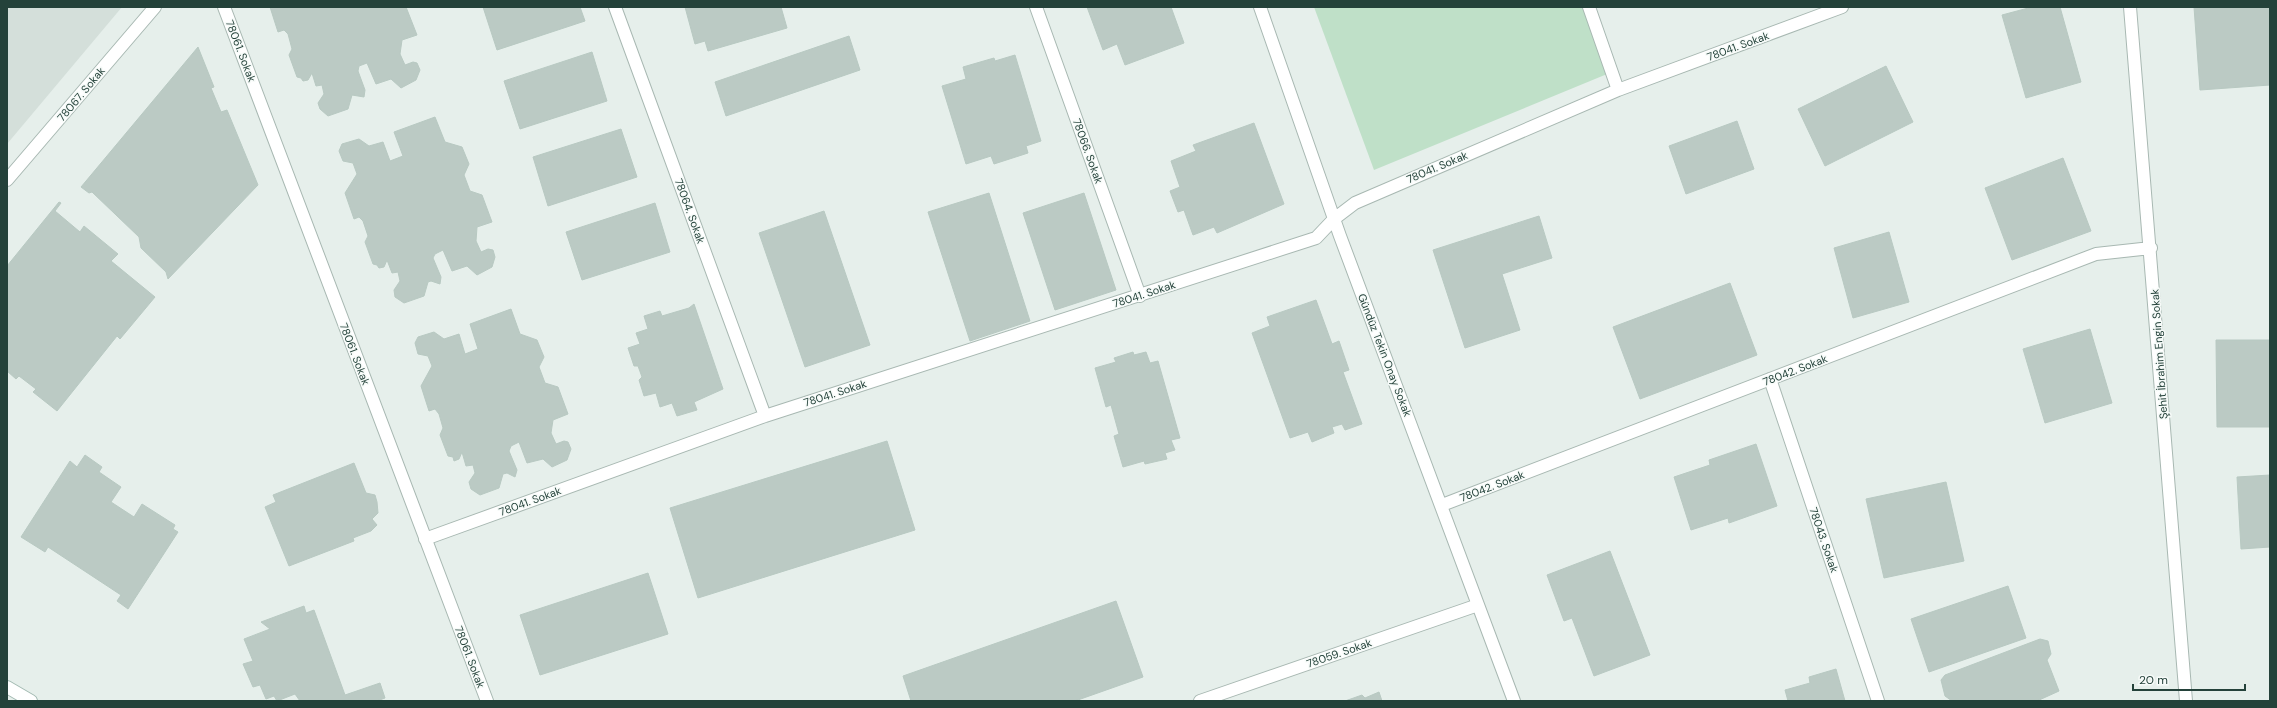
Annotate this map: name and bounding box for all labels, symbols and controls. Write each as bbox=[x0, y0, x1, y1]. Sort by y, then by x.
street label: 78061. Sokak bbox=[223, 18, 259, 84]
street label: 78041. Sokak bbox=[1705, 28, 1771, 64]
street label: 78067. Sokak bbox=[54, 64, 108, 124]
street label: 78066. Sokak bbox=[1070, 117, 1106, 186]
street label: 78041. Sokak bbox=[1404, 148, 1470, 186]
street label: 78064. Sokak bbox=[672, 176, 708, 246]
street label: 78041. Sokak bbox=[1111, 277, 1178, 311]
street label: Şehit İbrahim Engin Sokak bbox=[2147, 288, 2171, 420]
street label: Gündüz Tekin Onay Sokak bbox=[1355, 292, 1415, 419]
street label: 78061. Sokak bbox=[337, 321, 373, 387]
street label: 78042. Sokak bbox=[1761, 351, 1830, 389]
street label: 78041. Sokak bbox=[802, 376, 869, 410]
street label: 78042. Sokak bbox=[1458, 467, 1527, 505]
street label: 78041. Sokak bbox=[497, 483, 563, 519]
street label: 78043. Sokak bbox=[1806, 506, 1842, 575]
street label: 78061. Sokak bbox=[452, 624, 488, 690]
street label: 78059. Sokak bbox=[1305, 635, 1374, 671]
scale bar bbox=[2133, 666, 2245, 692]
text: 20 m bbox=[2139, 672, 2168, 688]

